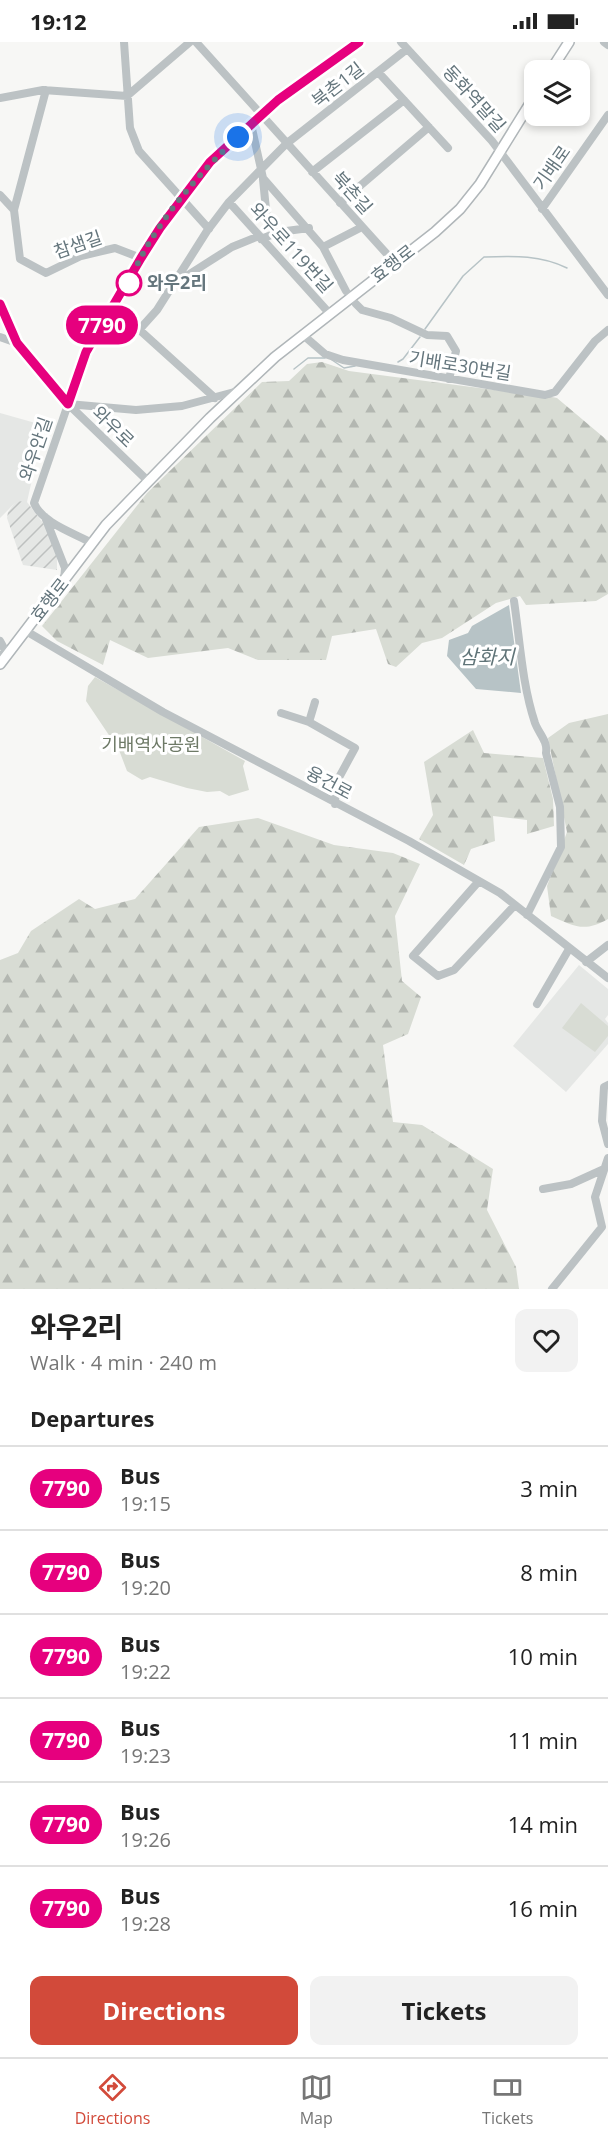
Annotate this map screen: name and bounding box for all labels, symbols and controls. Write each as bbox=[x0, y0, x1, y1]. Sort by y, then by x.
text: 19:12 bbox=[30, 6, 87, 36]
street label: 북촌1길 bbox=[306, 56, 368, 112]
street label: 동화역말길 bbox=[438, 60, 511, 137]
map controls bbox=[524, 60, 590, 126]
button: layers bbox=[524, 60, 590, 126]
your location bbox=[223, 122, 253, 152]
street label: 기배로 bbox=[527, 140, 575, 195]
street label: 북촌길 bbox=[327, 166, 378, 219]
street label: 와우로119번길 bbox=[245, 197, 339, 298]
street label: 참샘길 bbox=[50, 225, 105, 263]
street label: 효행로 bbox=[365, 238, 419, 288]
marker: 와우2리 bbox=[116, 270, 142, 296]
place label: 와우2리 bbox=[147, 270, 207, 294]
line badge: 7790 bbox=[60, 306, 144, 344]
text: 7790 bbox=[78, 311, 126, 339]
street label: 기배로30번길 bbox=[407, 345, 513, 385]
street label: 와우로 bbox=[87, 400, 140, 452]
street label: 와우안길 bbox=[13, 413, 57, 484]
street label: 효행로 bbox=[24, 572, 74, 626]
water label: 삼화지 bbox=[459, 643, 516, 670]
park label: 기배역사공원 bbox=[101, 732, 201, 756]
street label: 융건로 bbox=[302, 760, 357, 804]
text: 와우2리 bbox=[30, 1307, 123, 1345]
button: heart bbox=[515, 1309, 578, 1372]
text: Walk · 4 min · 240 m bbox=[30, 1349, 217, 1376]
text: Departures bbox=[30, 1403, 154, 1433]
text: Bus bbox=[120, 1460, 160, 1490]
text: 3 min bbox=[520, 1473, 578, 1503]
text: 7790 bbox=[42, 1474, 90, 1502]
text: 19:15 bbox=[120, 1490, 171, 1517]
text: Bus bbox=[120, 1544, 160, 1574]
text: 8 min bbox=[520, 1557, 578, 1587]
text: 7790 bbox=[42, 1558, 90, 1586]
text: 19:20 bbox=[120, 1574, 171, 1601]
text: Bus bbox=[120, 1628, 160, 1658]
text: 10 min bbox=[508, 1641, 578, 1671]
text: 7790 bbox=[42, 1642, 90, 1670]
text: 19:22 bbox=[120, 1658, 171, 1685]
text: Bus bbox=[120, 1712, 160, 1742]
text: 11 min bbox=[508, 1725, 578, 1755]
text: 7790 bbox=[42, 1726, 90, 1754]
text: 19:23 bbox=[120, 1742, 171, 1769]
text: Bus bbox=[120, 1796, 160, 1826]
text: 14 min bbox=[508, 1809, 578, 1839]
text: 7790 bbox=[42, 1810, 90, 1838]
text: 19:26 bbox=[120, 1826, 171, 1853]
text: Bus bbox=[120, 1880, 160, 1910]
text: 16 min bbox=[508, 1893, 578, 1923]
text: 7790 bbox=[42, 1894, 90, 1922]
text: 19:28 bbox=[120, 1910, 171, 1937]
button: Directions bbox=[30, 1976, 298, 2045]
button: Tickets bbox=[310, 1976, 578, 2045]
tab: Directions bbox=[75, 2071, 150, 2129]
tab: Map bbox=[300, 2071, 333, 2129]
tab: Tickets bbox=[482, 2071, 533, 2129]

